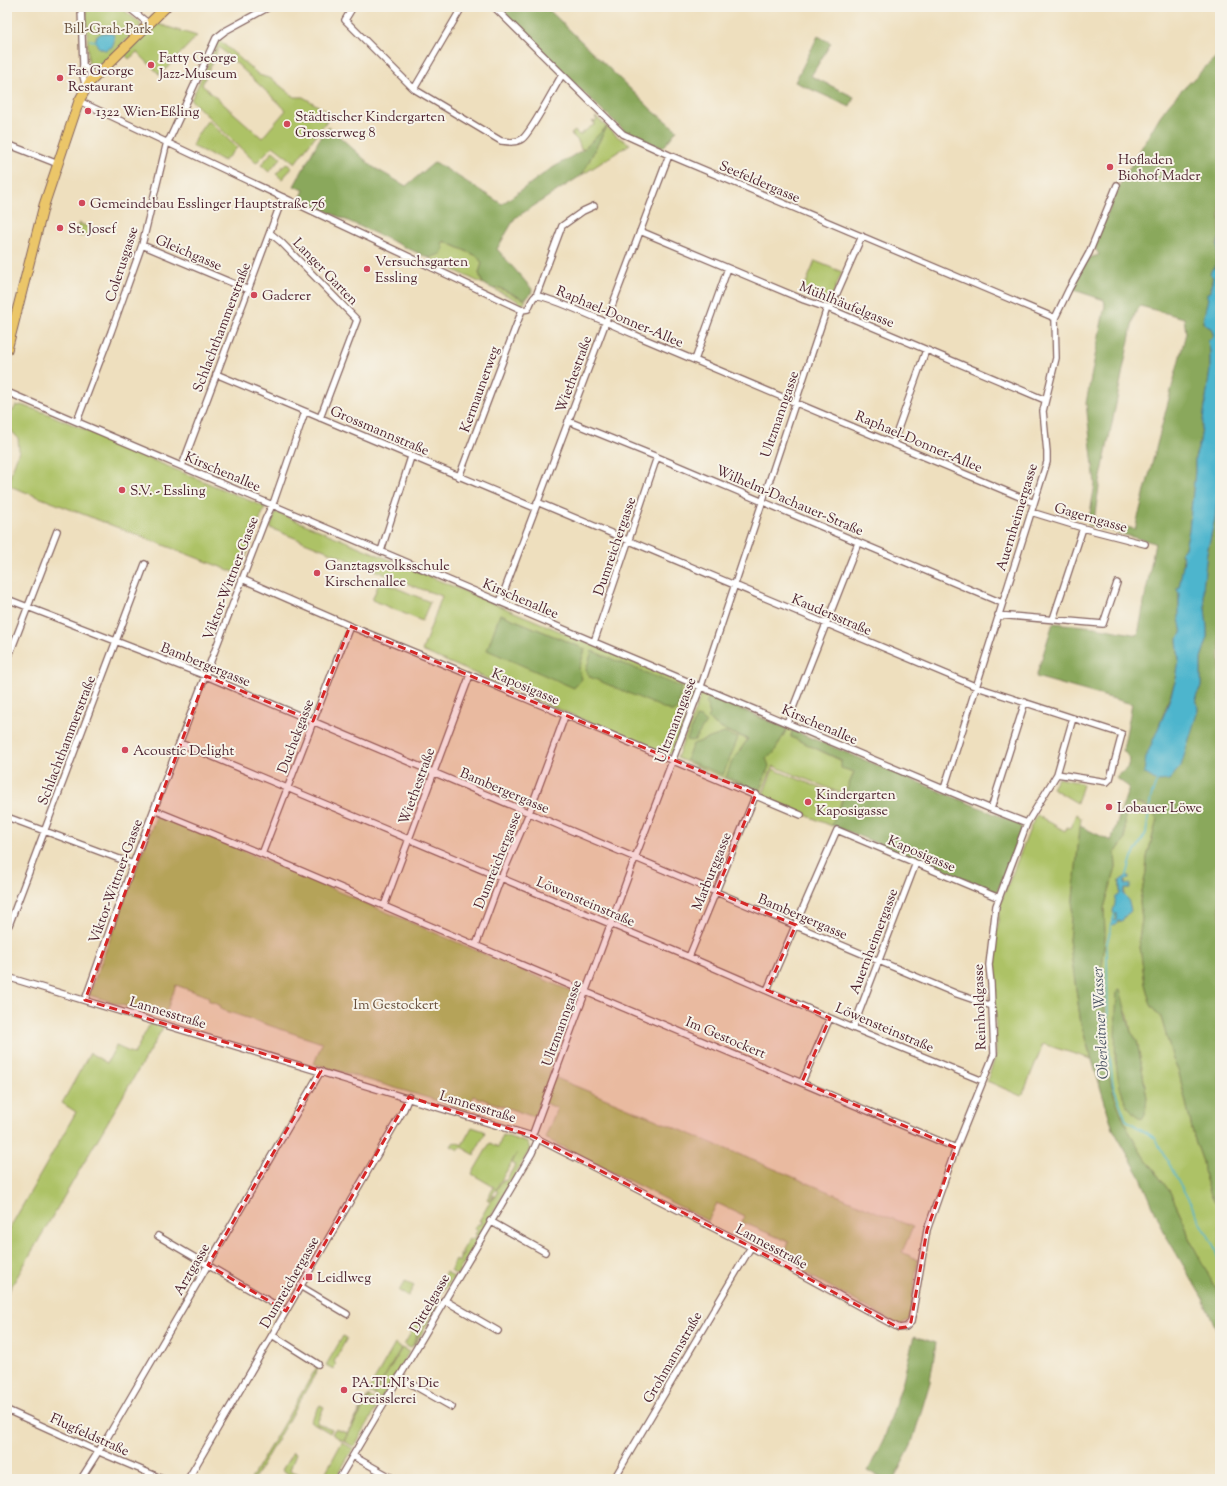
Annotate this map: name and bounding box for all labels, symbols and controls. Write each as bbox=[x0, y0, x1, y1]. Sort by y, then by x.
park label: Bill-Grah-Park bbox=[64, 20, 152, 40]
place label: Fatty George Jazz-Museum bbox=[158, 49, 237, 85]
marker: Fatty George Jazz-Museum bbox=[146, 60, 156, 70]
place label: Fat George Restaurant bbox=[68, 62, 134, 98]
marker: Fat George Restaurant bbox=[55, 73, 65, 83]
place label: 1322 Wien-Eßling bbox=[96, 103, 199, 123]
marker: 1322 Wien-Eßling bbox=[83, 106, 93, 116]
place label: Städtischer Kindergarten Grosserweg 8 bbox=[295, 108, 445, 144]
marker: Städtischer Kindergarten Grosserweg 8 bbox=[282, 119, 292, 129]
place label: Hofladen Biohof Mader bbox=[1118, 151, 1201, 187]
street label: Seefeldergasse bbox=[715, 157, 803, 209]
marker: Hofladen Biohof Mader bbox=[1105, 162, 1115, 172]
place label: Gemeindebau Esslinger Hauptstraße 76 bbox=[90, 195, 325, 215]
marker: Gemeindebau Esslinger Hauptstraße 76 bbox=[77, 198, 87, 208]
place label: St. Josef bbox=[68, 220, 117, 240]
marker: St. Josef bbox=[55, 223, 65, 233]
street label: Colerusgasse bbox=[101, 224, 145, 305]
street label: Gleichgasse bbox=[152, 231, 225, 277]
street label: Langer Garten bbox=[287, 234, 362, 311]
place label: Versuchsgarten Essling bbox=[375, 253, 468, 289]
street label: Schlachthammerstraße bbox=[189, 260, 257, 395]
marker: Versuchsgarten Essling bbox=[362, 264, 372, 274]
street label: Mühlhäufelgasse bbox=[796, 278, 897, 334]
street label: Raphael-Donner-Allee bbox=[552, 282, 686, 354]
place label: Gaderer bbox=[262, 287, 312, 307]
marker: Gaderer bbox=[249, 290, 259, 300]
street label: Wiethestraße bbox=[552, 333, 598, 416]
street label: Kermaunerweg bbox=[456, 344, 506, 436]
street label: Ultzmanngasse bbox=[757, 369, 805, 461]
street label: Grossmannstraße bbox=[327, 402, 432, 462]
street label: Raphael-Donner-Allee bbox=[851, 407, 985, 479]
street label: Kirschenallee bbox=[181, 448, 263, 498]
street label: Auernheimergasse bbox=[992, 461, 1044, 574]
street label: Wilhelm-Dachauer-Straße bbox=[712, 462, 866, 542]
place label: S.V. - Essling bbox=[130, 482, 206, 502]
marker: S.V. - Essling bbox=[117, 485, 127, 495]
street label: Dumreichergasse bbox=[590, 495, 642, 599]
street label: Gagerngasse bbox=[1052, 499, 1129, 539]
street label: Viktor-Wittner-Gasse bbox=[199, 514, 265, 643]
place label: Ganztagsvolksschule Kirschenallee bbox=[325, 557, 450, 593]
marker: Ganztagsvolksschule Kirschenallee bbox=[312, 568, 322, 578]
street label: Kirschenallee bbox=[479, 575, 561, 625]
street label: Kaudersstraße bbox=[788, 590, 874, 642]
street label: Bambergergasse bbox=[157, 639, 253, 693]
street label: Kaposigasse bbox=[488, 665, 562, 711]
street label: Schlachthammerstraße bbox=[34, 673, 102, 808]
street label: Ultzmanngasse bbox=[651, 675, 702, 767]
street label: Duchekgasse bbox=[274, 697, 320, 777]
street label: Kirschenallee bbox=[778, 701, 860, 751]
place label: Acoustic Delight bbox=[133, 742, 235, 762]
marker: Acoustic Delight bbox=[120, 745, 130, 755]
street label: Wiethestraße bbox=[395, 745, 441, 828]
street label: Bambergergasse bbox=[456, 764, 552, 820]
place label: Kindergarten Kaposigasse bbox=[816, 786, 896, 822]
marker: Kindergarten Kaposigasse bbox=[803, 797, 813, 807]
place label: Lobauer Löwe bbox=[1117, 799, 1202, 819]
marker: Lobauer Löwe bbox=[1104, 802, 1114, 812]
street label: Dumreichergasse bbox=[470, 809, 527, 912]
street label: Viktor-Wittner-Gasse bbox=[85, 817, 149, 947]
street label: Marburggasse bbox=[688, 830, 738, 914]
street label: Kaposigasse bbox=[884, 832, 958, 878]
street label: Löwensteinstraße bbox=[533, 873, 638, 933]
street label: Auernheimergasse bbox=[846, 886, 904, 997]
street label: Bambergergasse bbox=[754, 890, 850, 946]
street label: Reinholdgasse bbox=[969, 963, 993, 1050]
water label: Oberleitner Wasser bbox=[1088, 965, 1115, 1080]
street label: Ultzmanngasse bbox=[538, 978, 588, 1070]
street label: Lannesstraße bbox=[127, 993, 208, 1035]
park label: Im Gestockert bbox=[353, 996, 439, 1016]
street label: Löwensteinstraße bbox=[832, 999, 937, 1059]
street label: Im Gestockert bbox=[682, 1013, 769, 1065]
street label: Lannesstraße bbox=[437, 1087, 518, 1129]
street label: Lannesstraße bbox=[731, 1220, 811, 1275]
street label: Dumreichergasse bbox=[256, 1233, 325, 1333]
street label: Arztgasse bbox=[170, 1240, 216, 1300]
place label: Leidlweg bbox=[317, 1269, 371, 1289]
street label: Dittelgasse bbox=[406, 1271, 456, 1337]
marker: Leidlweg bbox=[304, 1272, 314, 1282]
street label: Grohmannstraße bbox=[639, 1308, 708, 1408]
place label: PA.TI.NI's Die Greisslerei bbox=[352, 1374, 439, 1410]
marker: PA.TI.NI's Die Greisslerei bbox=[339, 1385, 349, 1395]
street label: Flugfeldstraße bbox=[46, 1409, 132, 1462]

